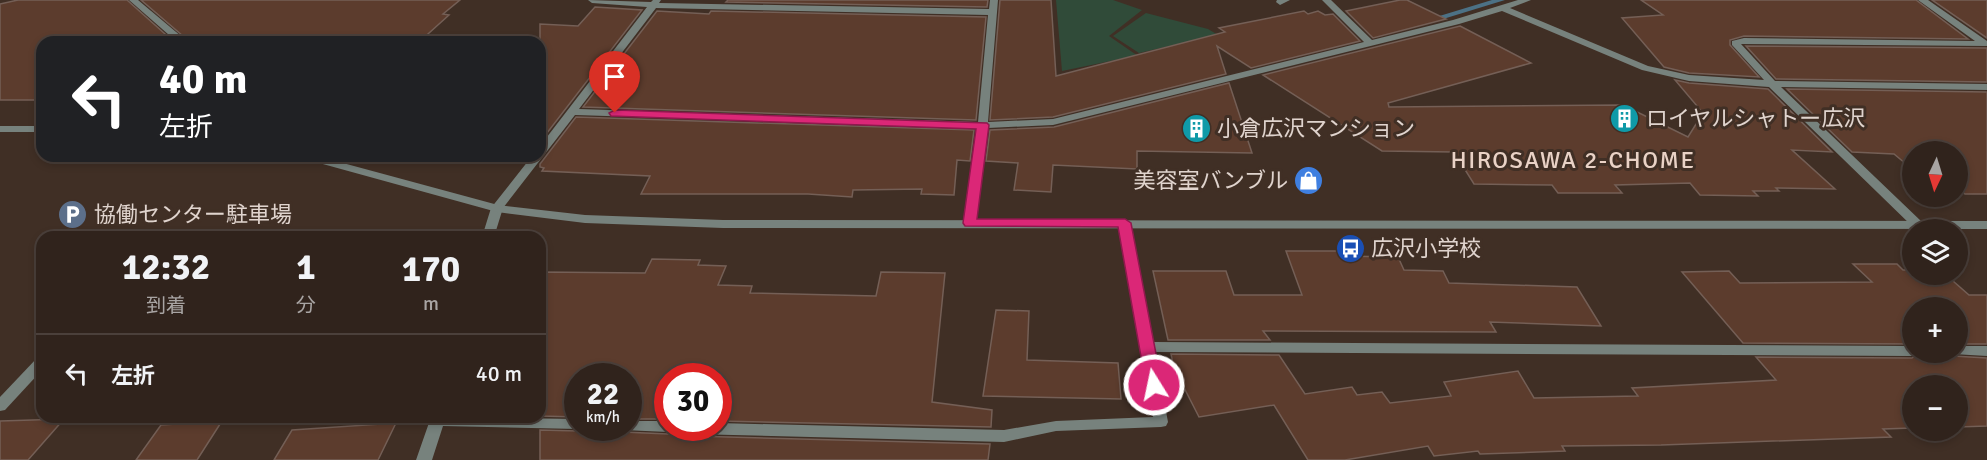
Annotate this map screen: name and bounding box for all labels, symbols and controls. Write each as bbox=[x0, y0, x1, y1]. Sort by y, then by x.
pin bbox=[589, 51, 640, 113]
text: 40 m bbox=[159, 54, 248, 105]
icon: left bbox=[60, 60, 138, 138]
icon: arrive bbox=[598, 60, 631, 93]
building icon: ロイヤルシャトー広沢 bbox=[1609, 102, 1641, 134]
place label: ロイヤルシャトー広沢 bbox=[1646, 105, 1865, 132]
text: 左折 bbox=[159, 111, 213, 144]
building icon: 小倉広沢マンション bbox=[1180, 112, 1212, 144]
place label: 小倉広沢マンション bbox=[1217, 115, 1415, 142]
north arrow bbox=[1902, 141, 1968, 207]
map controls bbox=[1902, 141, 1968, 441]
district label: HIROSAWA 2-CHOME bbox=[1451, 145, 1695, 175]
shop icon: 美容室バンブル bbox=[1293, 164, 1325, 196]
place label: 美容室バンブル bbox=[1134, 167, 1288, 194]
parking icon: 協働センター駐車場 bbox=[57, 198, 89, 230]
place label: 協働センター駐車場 bbox=[94, 201, 292, 228]
button: layers bbox=[1902, 219, 1968, 285]
bus stop icon: 広沢小学校 bbox=[1334, 232, 1366, 264]
place label: 広沢小学校 bbox=[1371, 235, 1481, 262]
text: 12:32 bbox=[122, 245, 210, 290]
text: 1 bbox=[296, 245, 316, 290]
text: 170 bbox=[402, 247, 460, 292]
text: m bbox=[423, 291, 439, 316]
text: 到着 bbox=[146, 293, 186, 318]
text: 分 bbox=[296, 293, 316, 318]
button: + bbox=[1902, 297, 1968, 363]
position arrow bbox=[1122, 353, 1186, 417]
icon: left bbox=[60, 357, 93, 390]
text: 40 m bbox=[476, 360, 522, 387]
text: 左折 bbox=[111, 362, 155, 389]
speed limit sign: 30 bbox=[654, 363, 732, 441]
button: − bbox=[1902, 375, 1968, 441]
text: 22 bbox=[587, 376, 619, 413]
text: km/h bbox=[586, 408, 620, 426]

